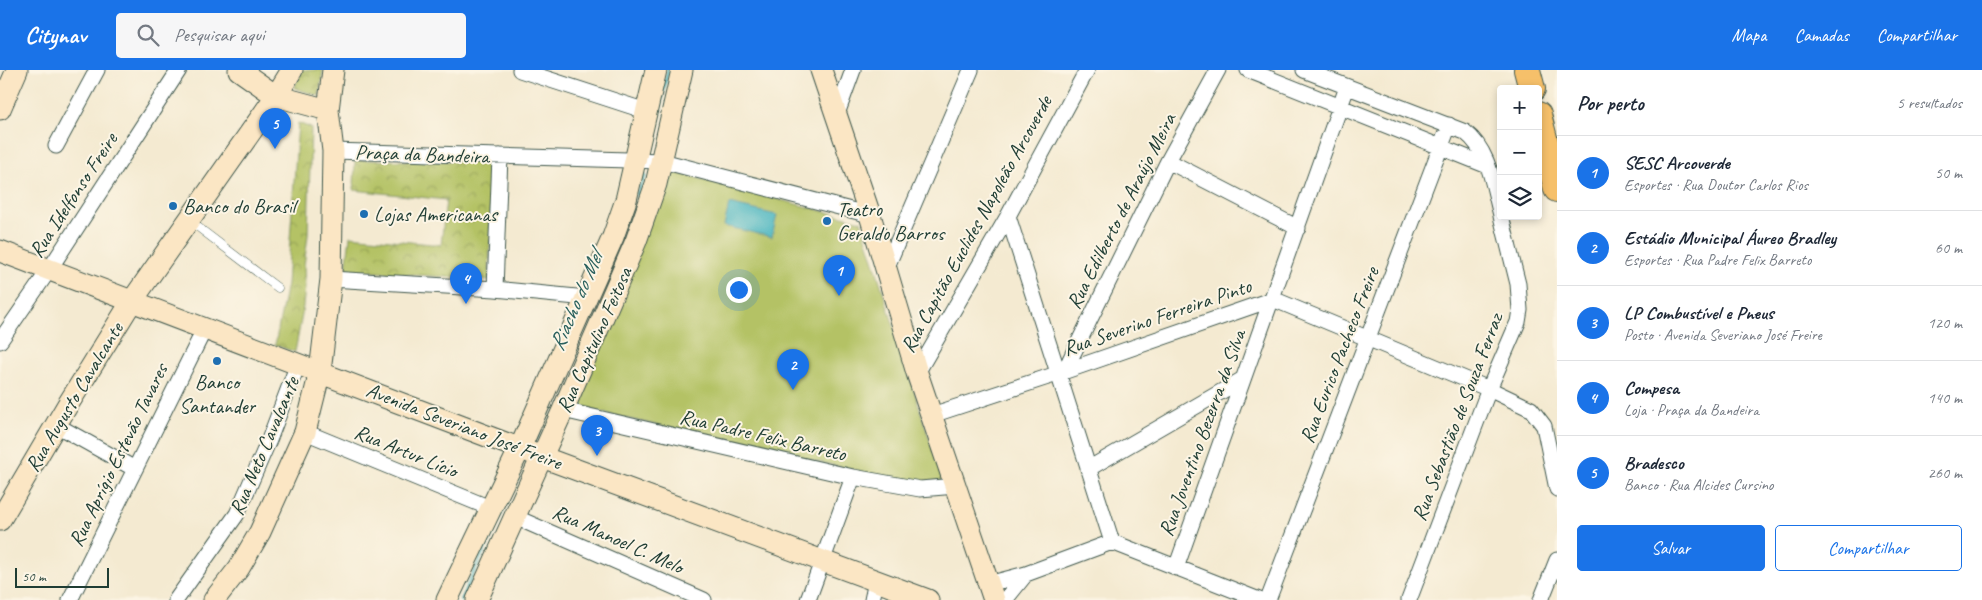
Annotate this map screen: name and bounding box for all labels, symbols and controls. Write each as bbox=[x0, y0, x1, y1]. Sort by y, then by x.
search box bbox=[116, 13, 466, 58]
text: Citynav bbox=[25, 20, 86, 50]
icon: search bbox=[134, 21, 162, 49]
text: Pesquisar aqui bbox=[174, 23, 265, 47]
text: Mapa bbox=[1732, 24, 1766, 46]
text: Camadas bbox=[1794, 24, 1849, 46]
text: Compartilhar bbox=[1877, 24, 1957, 46]
map controls bbox=[1497, 85, 1542, 220]
button: + bbox=[1497, 85, 1542, 130]
street label: Rua Capitão Euclides Napoleão Arcoverde bbox=[894, 89, 1059, 357]
text: Por perto bbox=[1577, 90, 1644, 116]
text: 5 resultados bbox=[1897, 93, 1962, 113]
street label: Rua Edilberto de Araújo Meira bbox=[1060, 107, 1182, 313]
pin: 5 bbox=[259, 108, 291, 149]
street label: Rua Idelfonso Freire bbox=[23, 127, 124, 262]
button: − bbox=[1497, 130, 1542, 175]
street label: Praça da Bandeira bbox=[355, 139, 492, 169]
text: SESC Arcoverde bbox=[1624, 151, 1730, 175]
text: 1 bbox=[1589, 163, 1597, 183]
text: 50 m bbox=[1935, 163, 1962, 183]
button: layers bbox=[1497, 175, 1542, 220]
text: Esportes · Rua Doutor Carlos Rios bbox=[1624, 175, 1808, 195]
place label: Banco do Brasil bbox=[183, 193, 299, 219]
place label: Teatro Geraldo Barros bbox=[837, 196, 946, 246]
marker: Banco do Brasil bbox=[167, 200, 179, 212]
place label: Lojas Americanas bbox=[374, 201, 499, 227]
marker: Lojas Americanas bbox=[358, 208, 370, 220]
marker: Teatro Geraldo Barros bbox=[821, 215, 833, 227]
text: Estádio Municipal Áureo Bradley bbox=[1624, 226, 1836, 250]
text: 2 bbox=[1589, 238, 1597, 258]
text: 60 m bbox=[1935, 238, 1962, 258]
water label: Riacho do Mel bbox=[543, 241, 612, 355]
text: Esportes · Rua Padre Felix Barreto bbox=[1624, 250, 1811, 270]
pin: 1 bbox=[823, 255, 855, 296]
street label: Rua Capitulino Feitosa bbox=[550, 262, 638, 417]
street label: Rua Eurico Pacheco Freire bbox=[1293, 262, 1385, 447]
pin: 4 bbox=[450, 263, 482, 304]
street label: Rua Severino Ferreira Pinto bbox=[1059, 272, 1256, 361]
your location bbox=[726, 277, 752, 303]
text: LP Combustível e Pneus bbox=[1624, 301, 1774, 325]
street label: Rua Sebastião de Souza Ferraz bbox=[1405, 307, 1509, 524]
text: 3 bbox=[1589, 313, 1597, 333]
text: 120 m bbox=[1928, 313, 1962, 333]
street label: Rua Augusto Cavalcante bbox=[19, 317, 129, 476]
street label: Rua Joventino Bezerra da Silva bbox=[1153, 324, 1252, 540]
text: Posto · Avenida Severiano José Freire bbox=[1624, 325, 1822, 345]
pin: 2 bbox=[777, 349, 809, 390]
marker: Banco Santander bbox=[211, 355, 223, 367]
street label: Rua Aprígio Estevão Tavares bbox=[62, 358, 174, 551]
place label: Banco Santander bbox=[179, 369, 256, 419]
street label: Rua Neto Cavalcante bbox=[223, 372, 305, 519]
text: Compesa bbox=[1624, 376, 1679, 400]
street label: Avenida Severiano José Freire bbox=[362, 377, 567, 476]
text: 4 bbox=[1589, 388, 1597, 408]
text: 140 m bbox=[1928, 388, 1962, 408]
text: Loja · Praça da Bandeira bbox=[1624, 400, 1759, 420]
street label: Rua Padre Felix Barreto bbox=[677, 403, 850, 467]
pin: 3 bbox=[581, 415, 613, 456]
street label: Rua Artur Lício bbox=[351, 419, 464, 484]
text: Bradesco bbox=[1624, 451, 1684, 475]
text: 5 bbox=[1590, 463, 1596, 483]
text: 260 m bbox=[1928, 463, 1962, 483]
text: Banco · Rua Alcides Cursino bbox=[1624, 475, 1774, 495]
street label: Rua Manoel C. Melo bbox=[549, 499, 690, 580]
button: Salvar bbox=[1577, 525, 1765, 571]
button: Compartilhar bbox=[1775, 525, 1962, 571]
scale bar bbox=[15, 565, 109, 588]
text: 50 m bbox=[22, 568, 46, 585]

